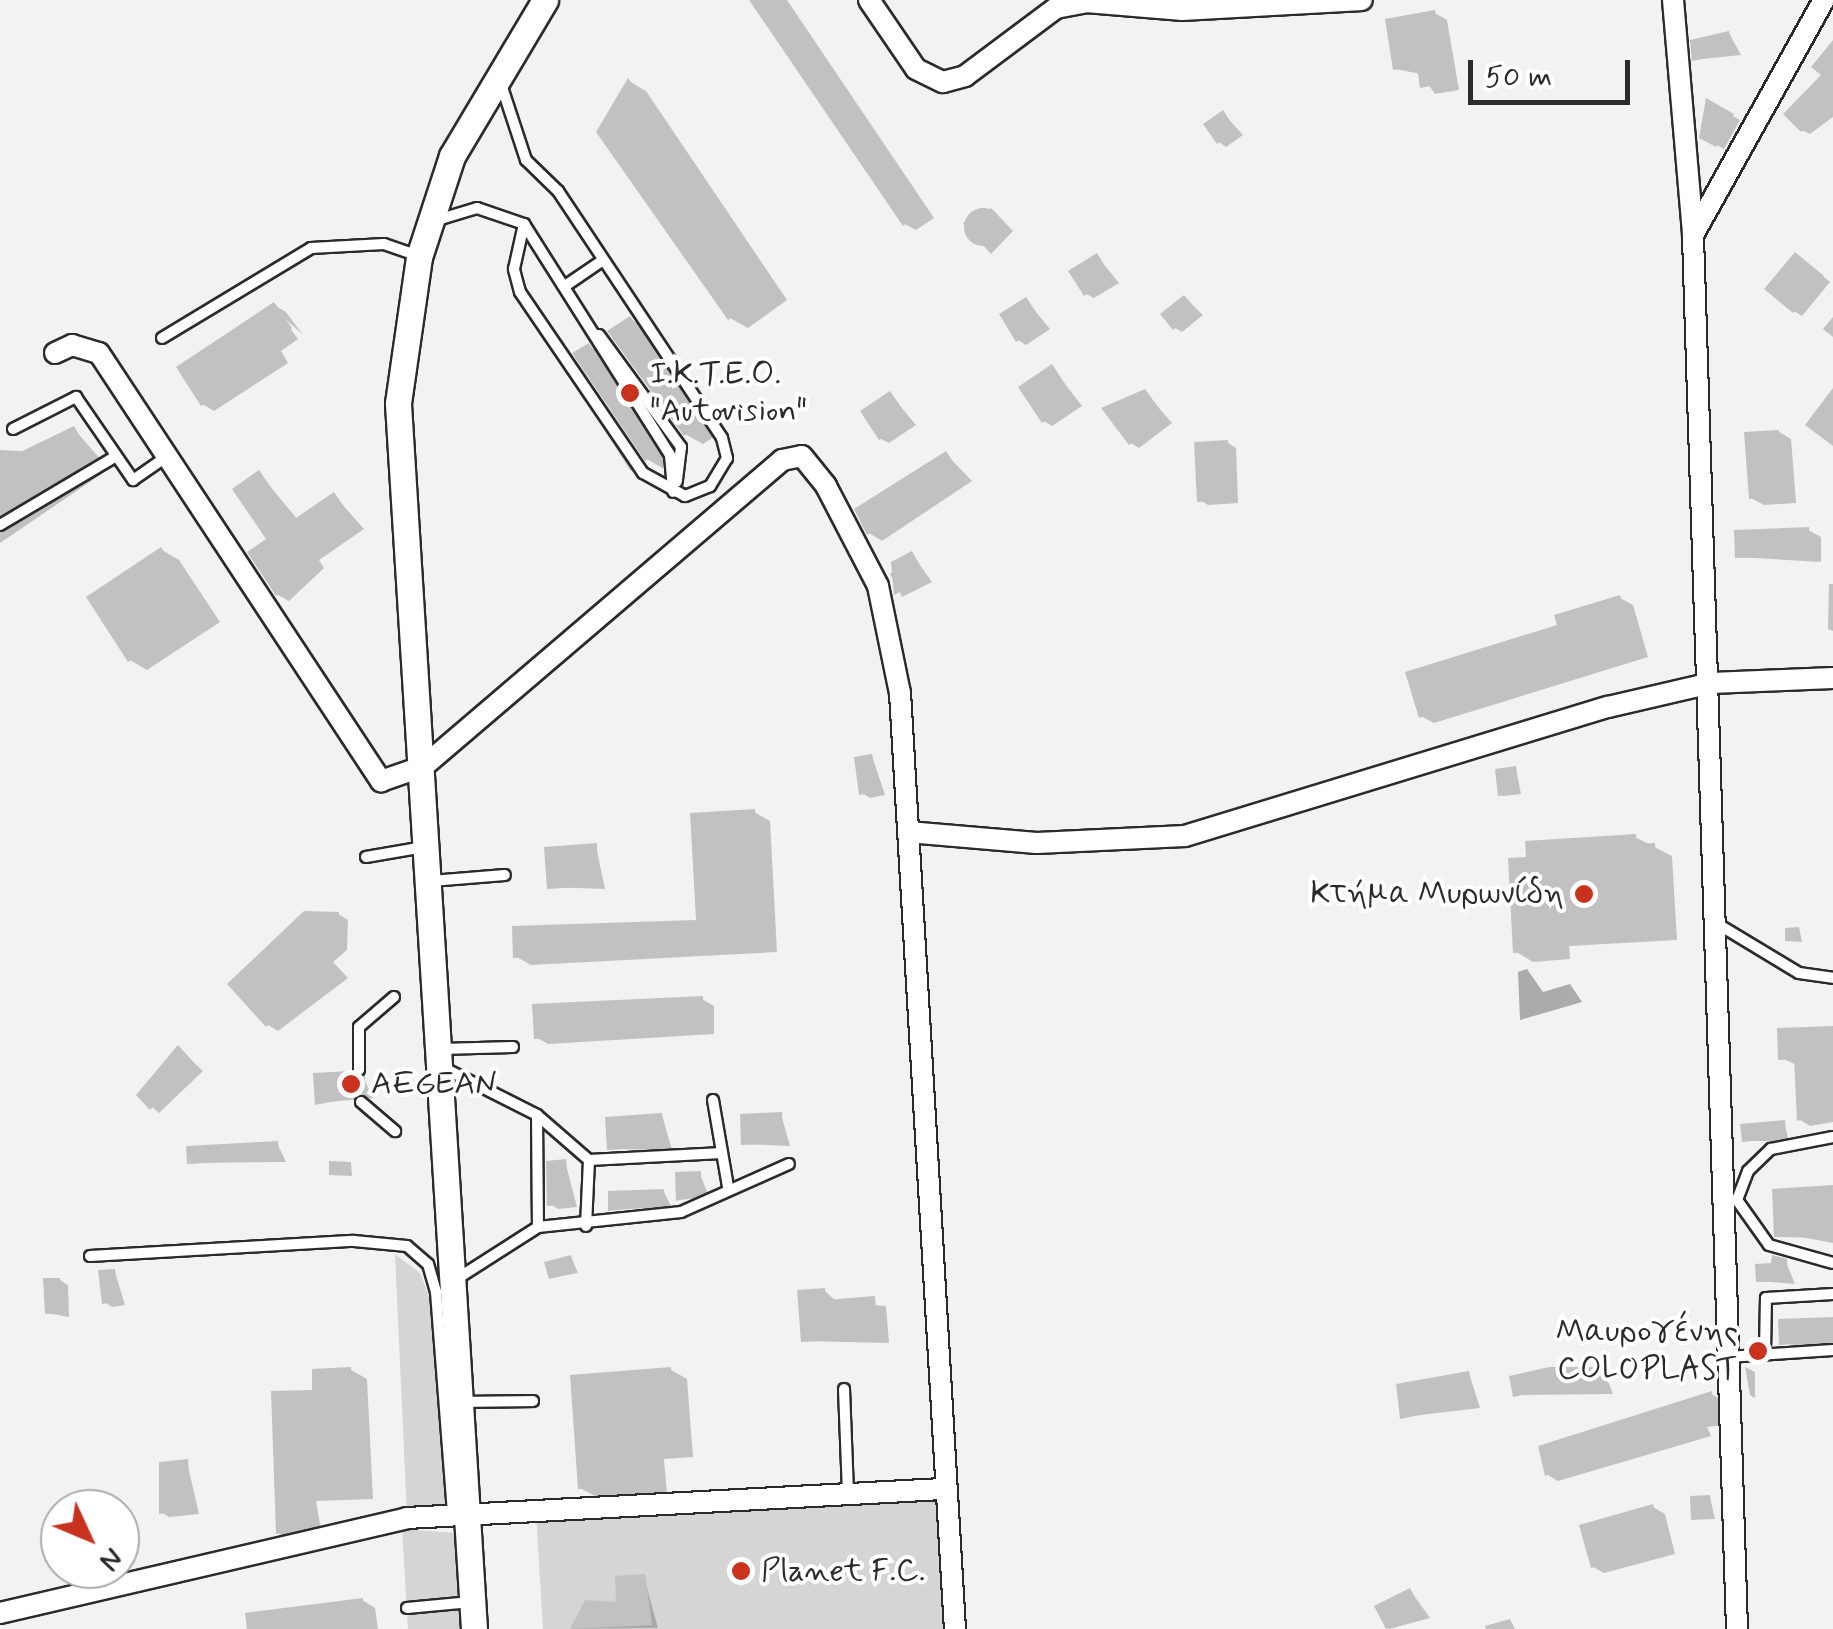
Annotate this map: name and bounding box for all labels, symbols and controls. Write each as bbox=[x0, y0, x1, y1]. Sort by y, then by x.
scale bar bbox=[1473, 40, 1636, 102]
text: 50 m bbox=[1485, 58, 1552, 97]
place label: I.Κ.Τ.Ε.Ο. "Autovision" bbox=[650, 356, 807, 431]
marker: I.Κ.Τ.Ε.Ο. "Autovision" bbox=[619, 382, 641, 404]
place label: Κτήμα Μυρωνίδη bbox=[1311, 875, 1564, 913]
marker: Κτήμα Μυρωνίδη bbox=[1573, 883, 1595, 905]
place label: AEGEAN bbox=[371, 1065, 497, 1103]
marker: AEGEAN bbox=[340, 1073, 362, 1095]
place label: Μαυρογένης COLOPLAST bbox=[1555, 1314, 1738, 1389]
marker: Μαυρογένης COLOPLAST bbox=[1747, 1340, 1769, 1362]
north arrow bbox=[40, 1489, 140, 1589]
text: N bbox=[91, 1539, 130, 1578]
place label: Planet F.C. bbox=[761, 1552, 924, 1590]
marker: Planet F.C. bbox=[730, 1560, 752, 1582]

